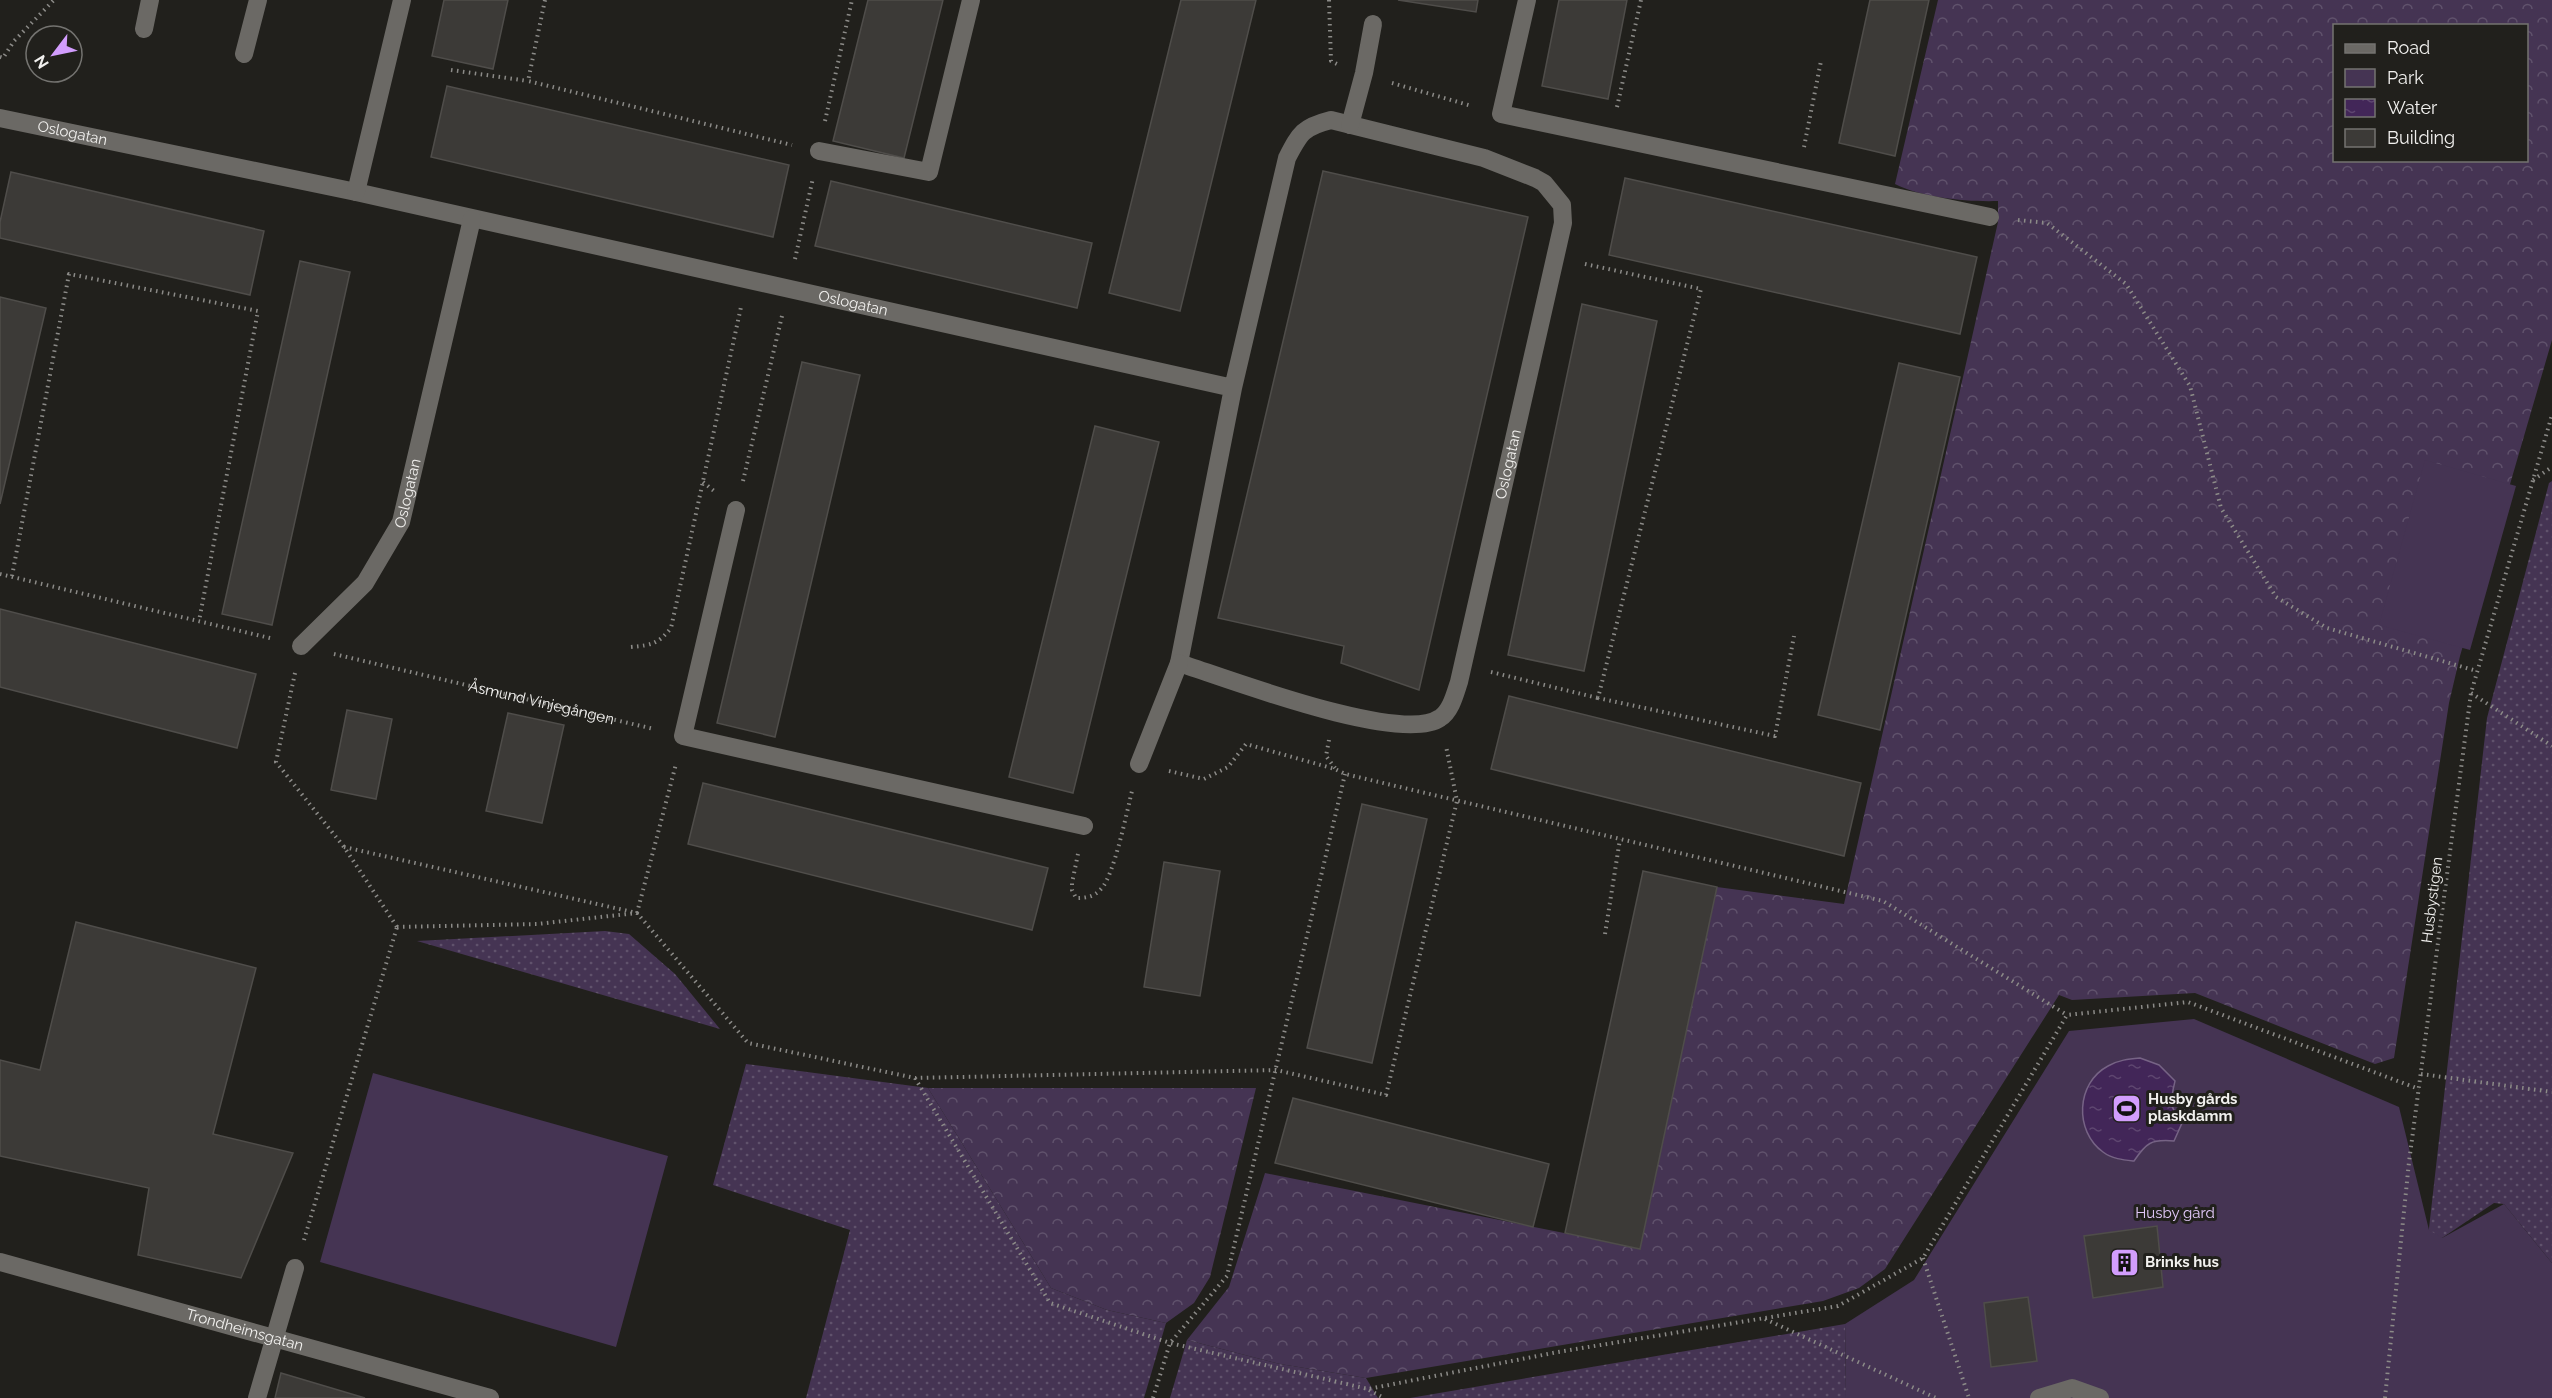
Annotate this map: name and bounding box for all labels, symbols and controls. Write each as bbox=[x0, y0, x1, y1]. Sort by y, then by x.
north arrow bbox=[24, 24, 84, 84]
legend bbox=[2333, 24, 2528, 162]
text: Road bbox=[2387, 37, 2430, 58]
text: N bbox=[30, 51, 53, 72]
text: Park bbox=[2387, 67, 2424, 88]
text: Water bbox=[2387, 97, 2438, 118]
street label: Oslogatan bbox=[36, 117, 109, 149]
text: Building bbox=[2387, 127, 2455, 148]
street label: Oslogatan bbox=[817, 287, 890, 320]
street label: Oslogatan bbox=[1492, 428, 1525, 501]
street label: Oslogatan bbox=[390, 457, 425, 532]
street label: Åsmund Vinjegången bbox=[467, 677, 616, 728]
street label: Husbystigen bbox=[2418, 856, 2446, 944]
place label: Husby gårds plaskdamm bbox=[2148, 1090, 2238, 1125]
sports icon: Husby gårds plaskdamm bbox=[2111, 1092, 2143, 1124]
park label: Husby gård bbox=[2135, 1204, 2215, 1222]
building icon: Brinks hus bbox=[2108, 1246, 2140, 1278]
place label: Brinks hus bbox=[2145, 1253, 2219, 1271]
street label: Trondheimsgatan bbox=[184, 1305, 306, 1355]

